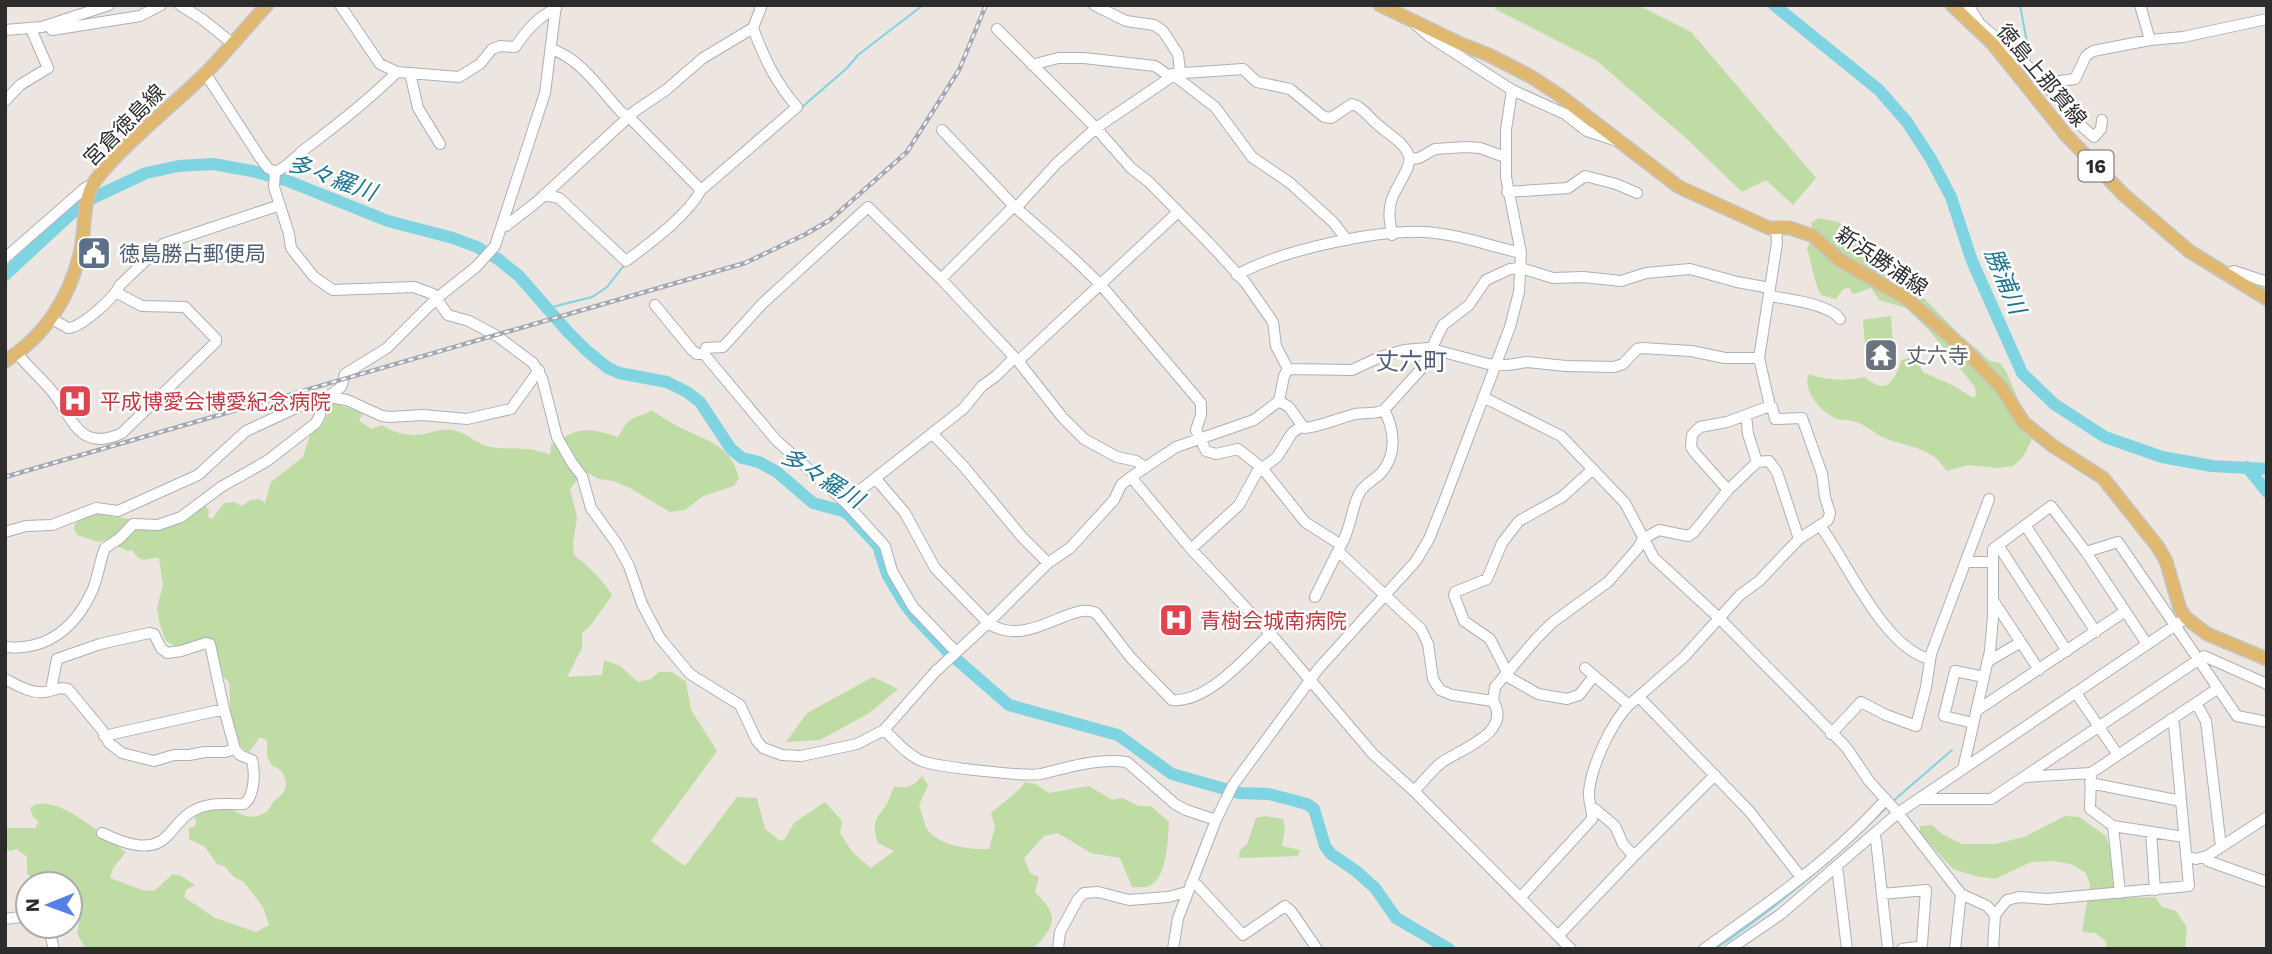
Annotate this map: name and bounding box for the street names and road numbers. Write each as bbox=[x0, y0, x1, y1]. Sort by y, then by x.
street label: 徳島上那賀線 bbox=[1992, 19, 2092, 131]
street label: 宮倉徳島線 bbox=[78, 79, 170, 171]
road number: 16 bbox=[2078, 150, 2114, 182]
street label: 新浜勝浦線 bbox=[1831, 221, 1933, 301]

